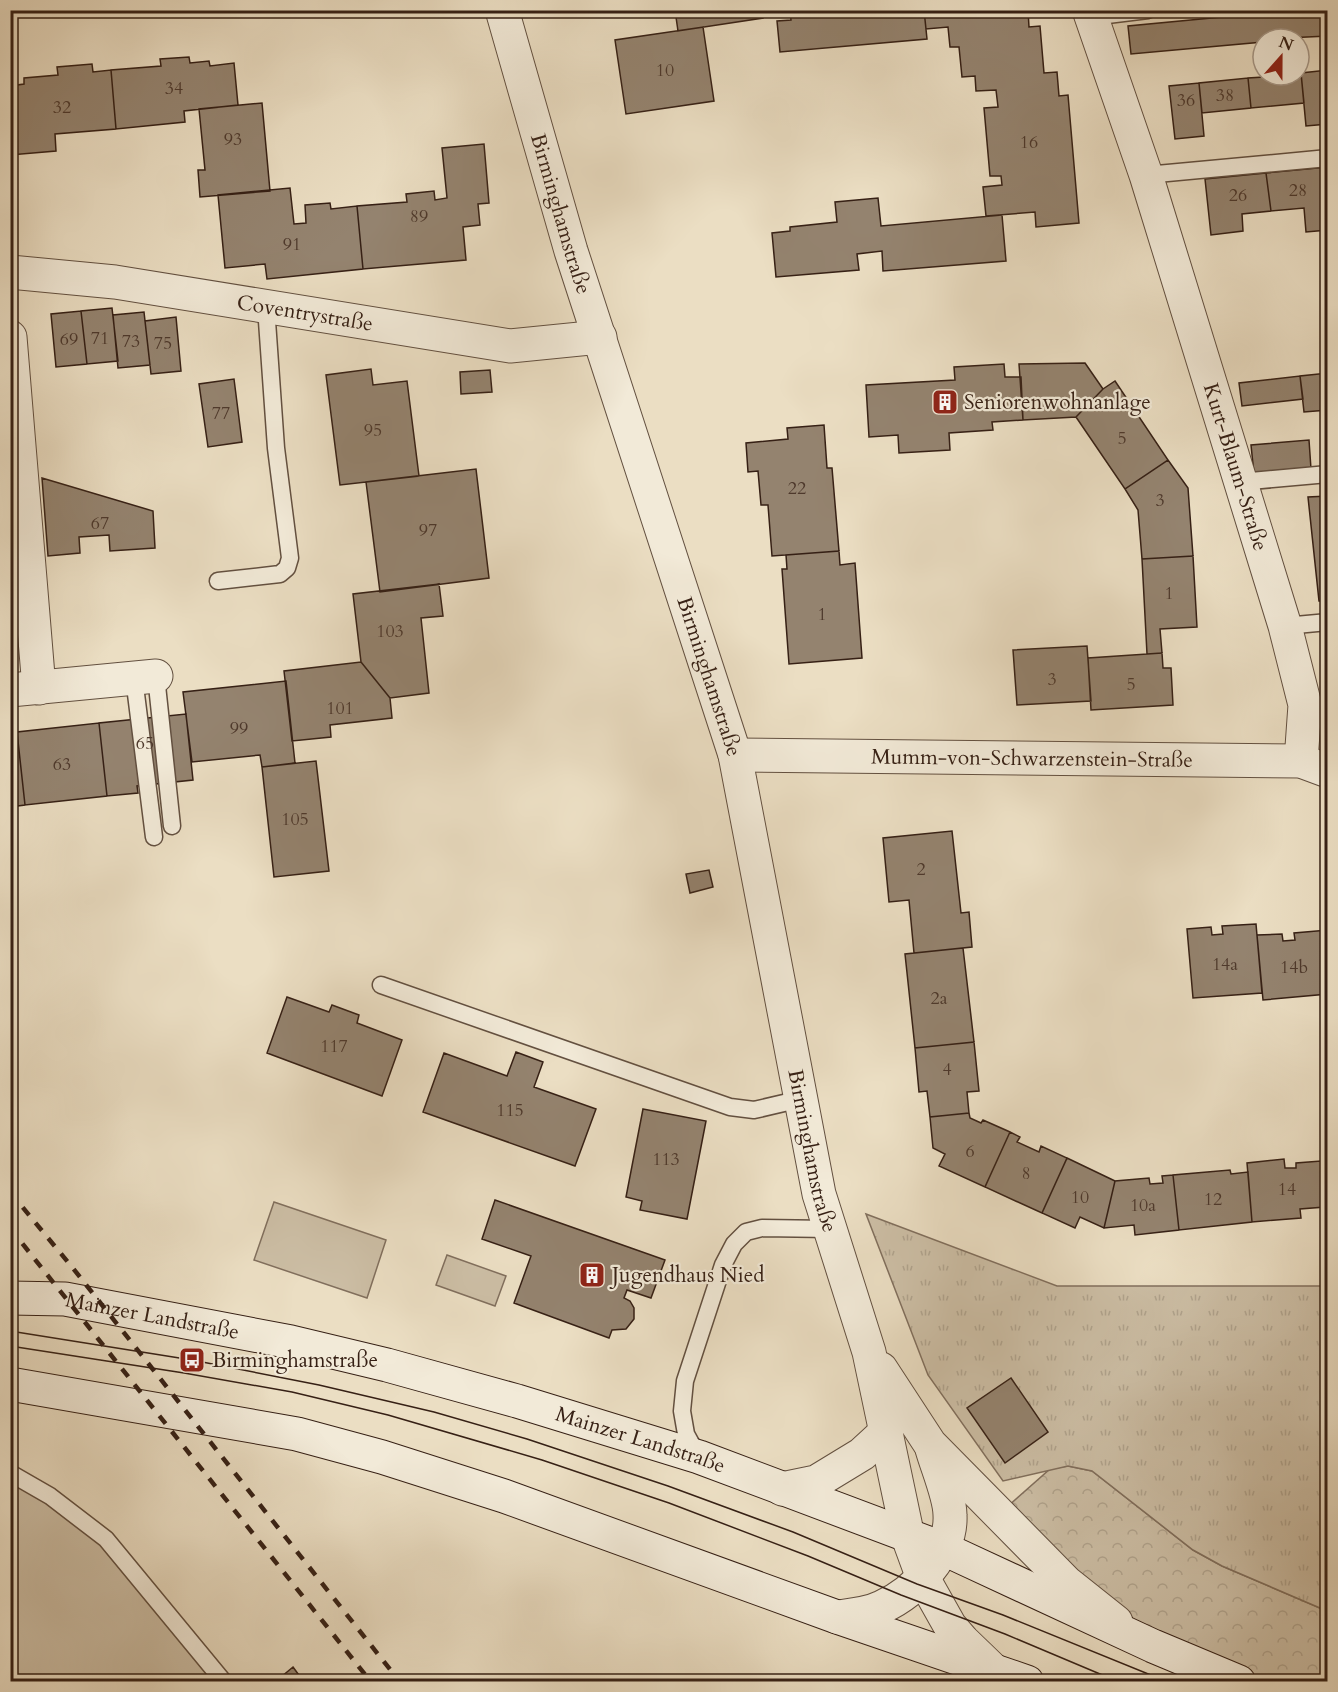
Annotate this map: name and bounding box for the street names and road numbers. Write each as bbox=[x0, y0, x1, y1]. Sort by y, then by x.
street label: Birminghamstraße bbox=[523, 130, 598, 298]
street label: Coventrystraße bbox=[235, 288, 375, 339]
street label: Kurt-Blaum-Straße bbox=[1196, 380, 1275, 555]
street label: Birminghamstraße bbox=[669, 593, 748, 760]
street label: Mumm-von-Schwarzenstein-Straße bbox=[871, 742, 1193, 775]
street label: Birminghamstraße bbox=[780, 1067, 844, 1236]
street label: Mainzer Landstraße bbox=[63, 1285, 242, 1347]
street label: Mainzer Landstraße bbox=[552, 1400, 729, 1481]

